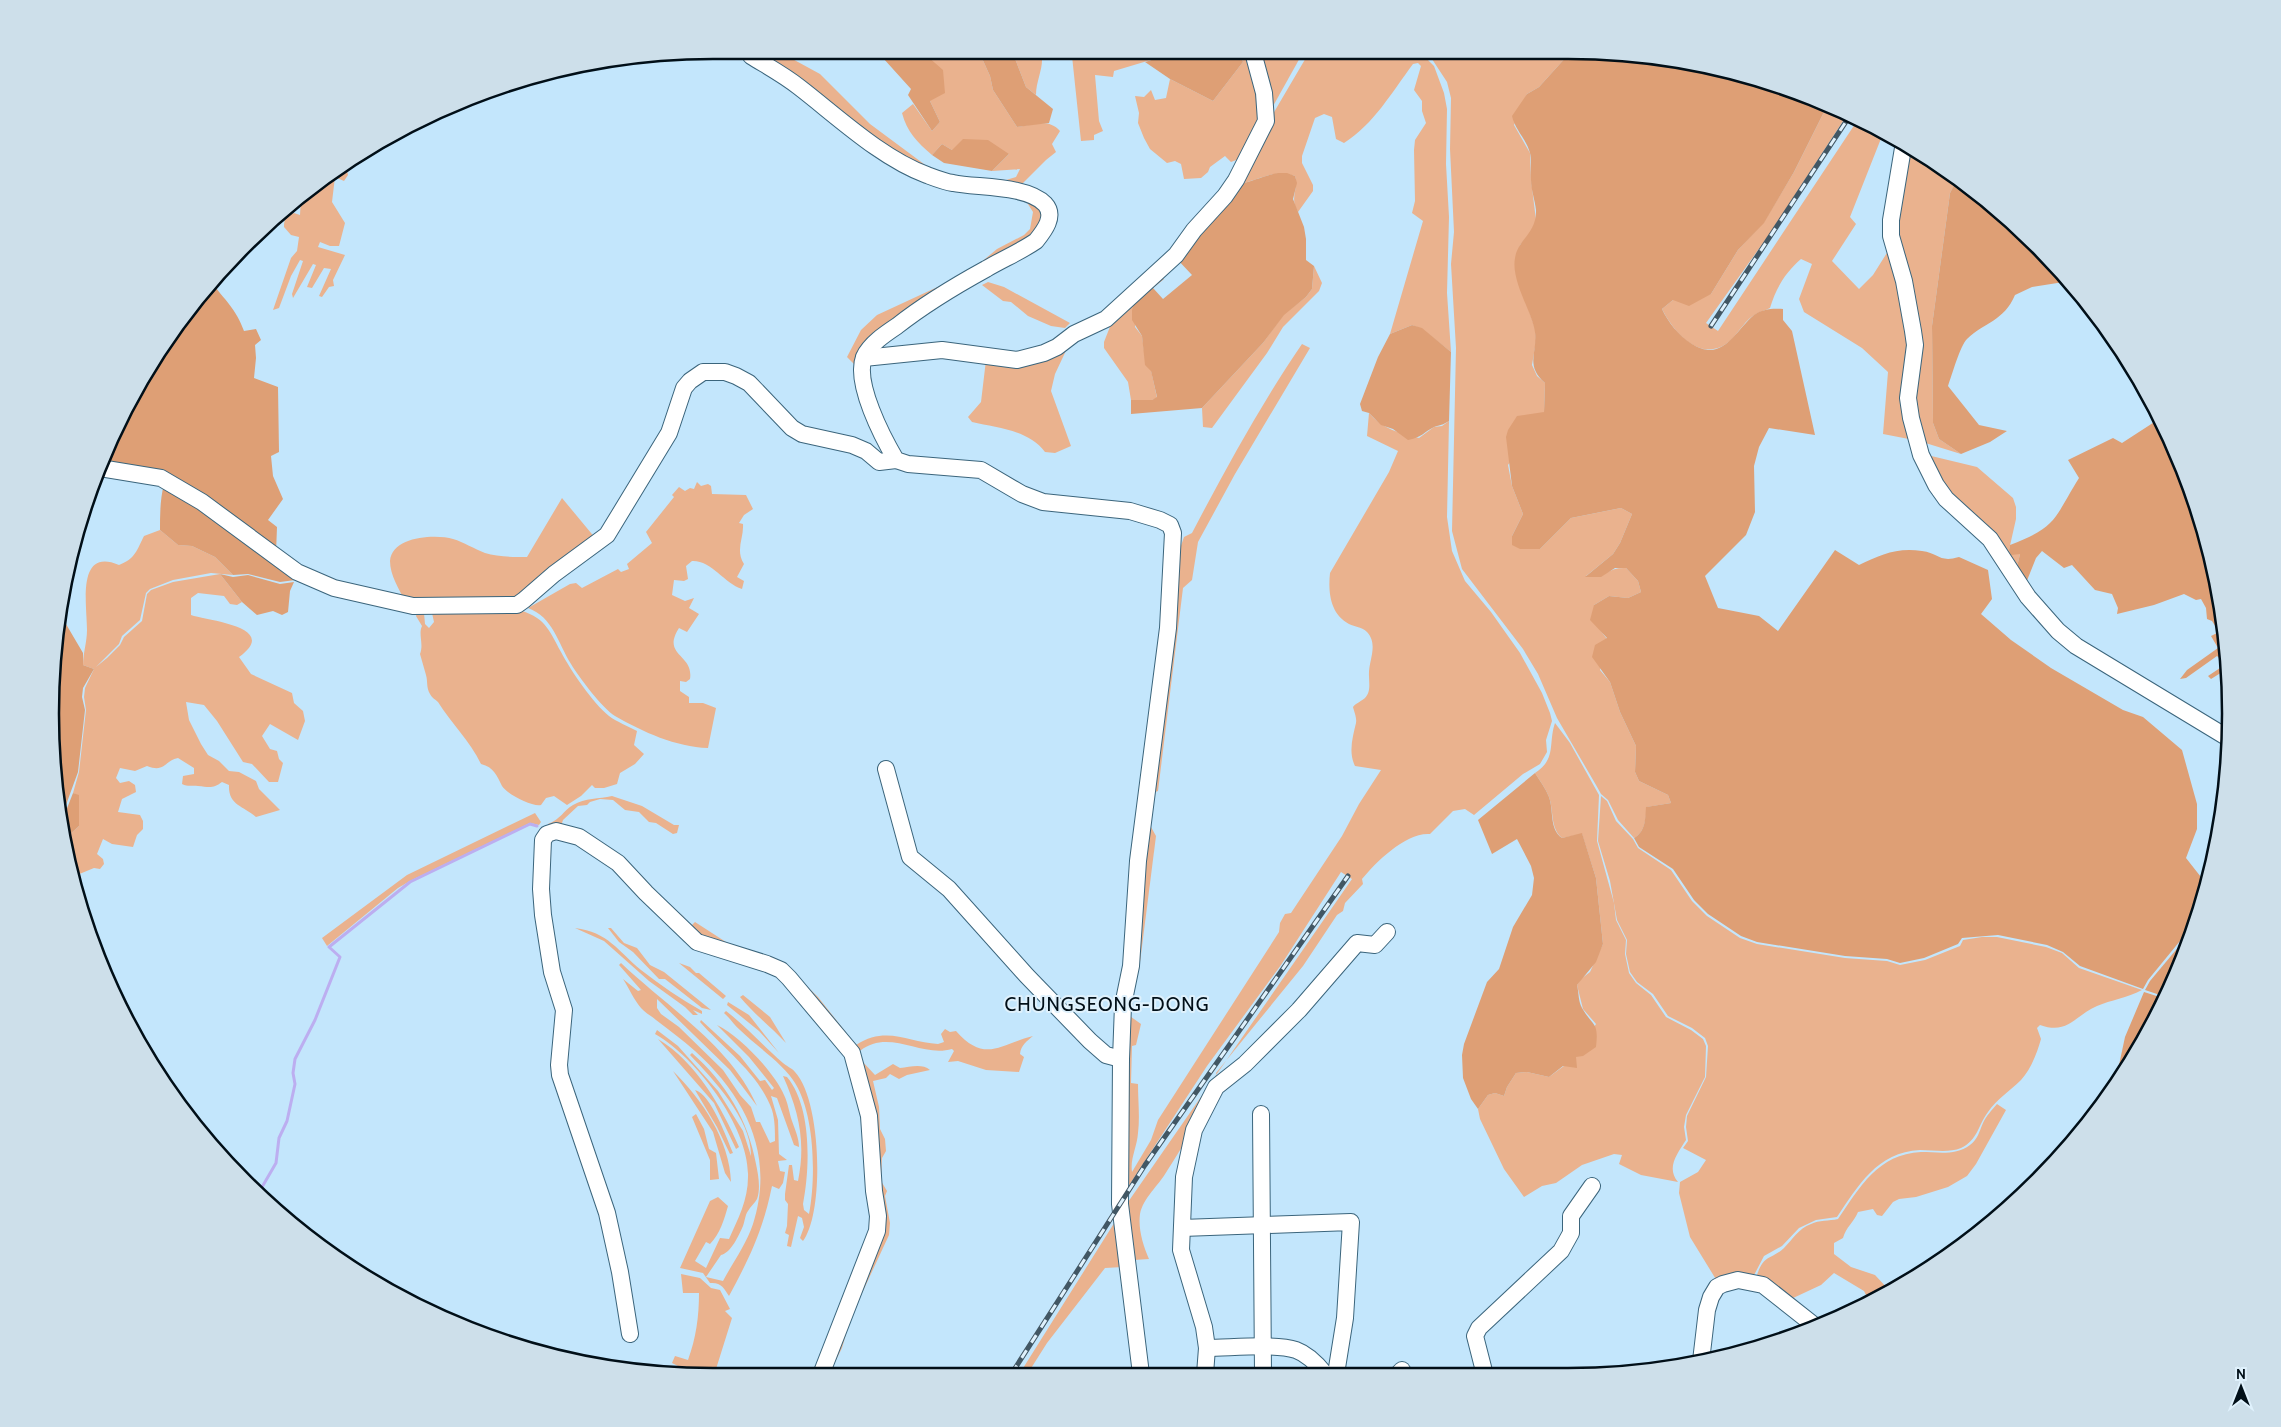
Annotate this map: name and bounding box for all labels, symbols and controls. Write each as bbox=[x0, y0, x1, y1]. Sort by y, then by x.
district label: CHUNGSEONG-DONG bbox=[1005, 993, 1209, 1016]
north arrow bbox=[2216, 1362, 2266, 1412]
text: N bbox=[2236, 1365, 2246, 1383]

